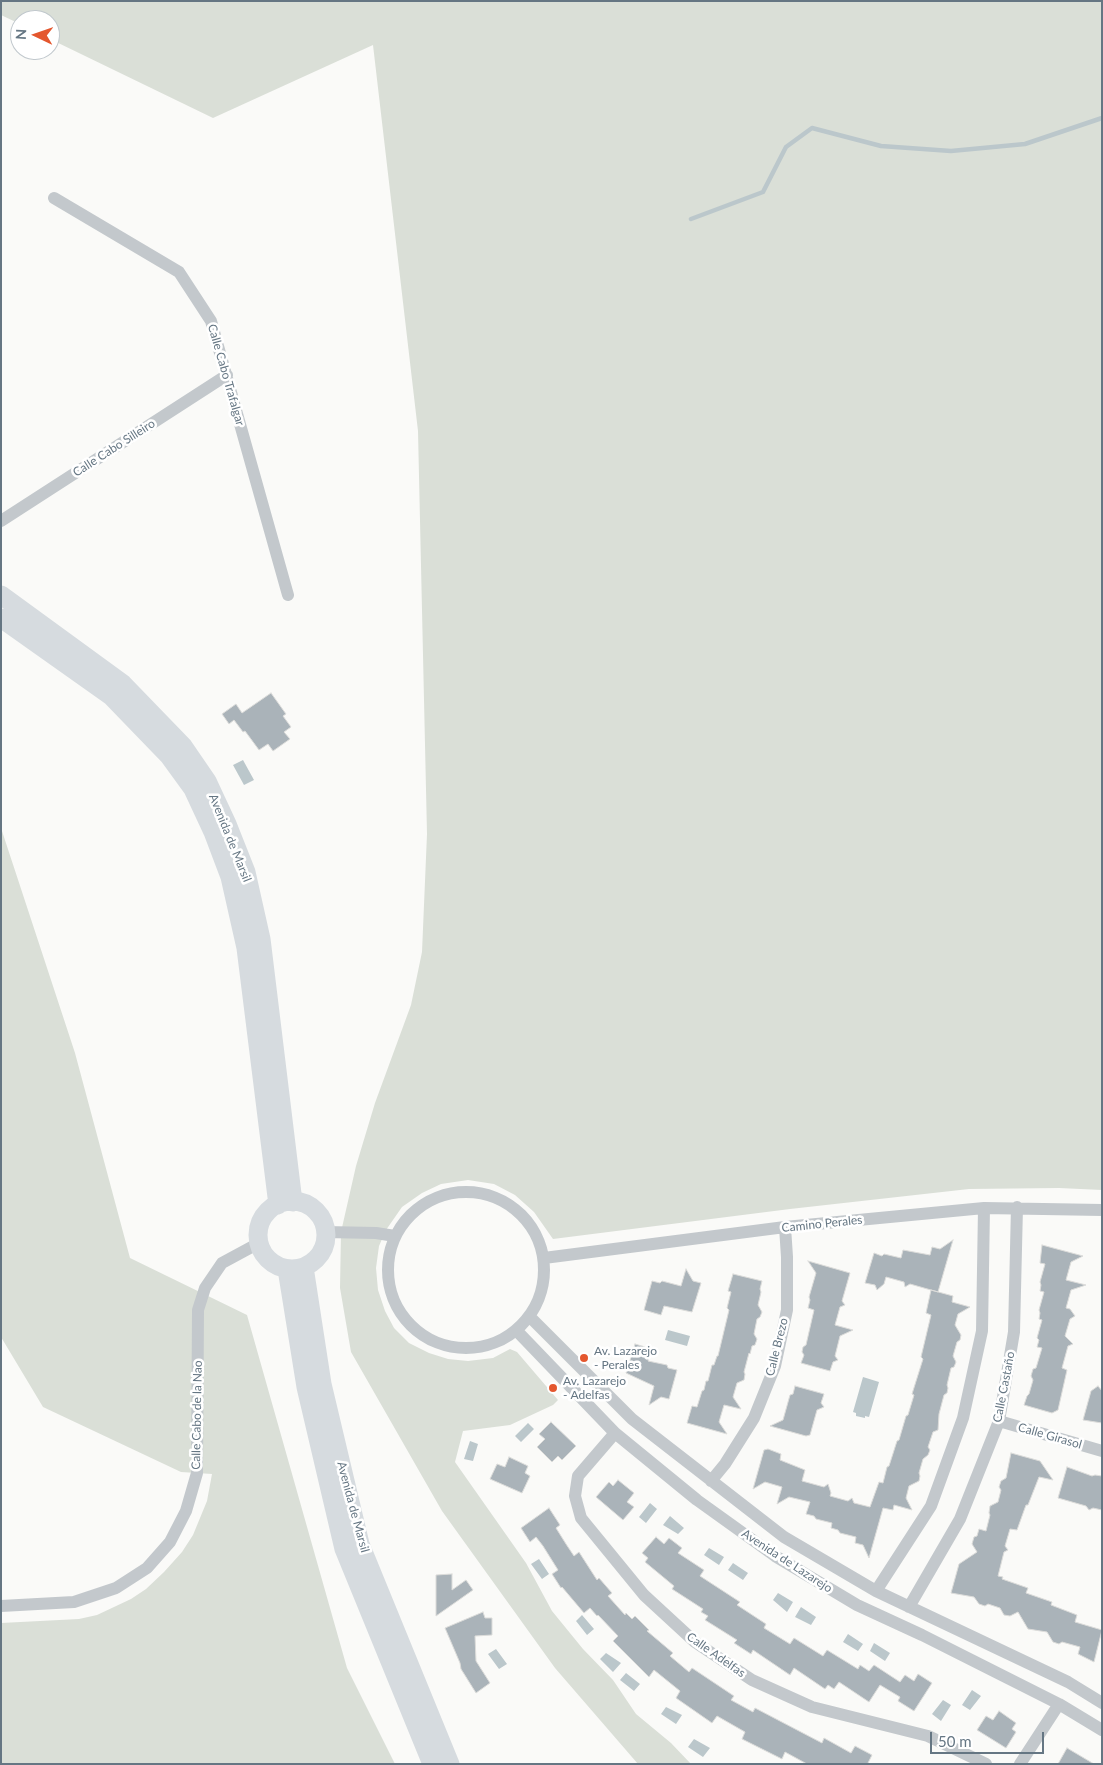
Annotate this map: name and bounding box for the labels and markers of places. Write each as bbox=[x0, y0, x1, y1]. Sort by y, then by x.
place label: Av. Lazarejo - Perales bbox=[594, 1344, 657, 1372]
marker: Av. Lazarejo - Perales bbox=[578, 1352, 590, 1364]
place label: Av. Lazarejo - Adelfas bbox=[563, 1374, 626, 1402]
marker: Av. Lazarejo - Adelfas bbox=[547, 1382, 559, 1394]

